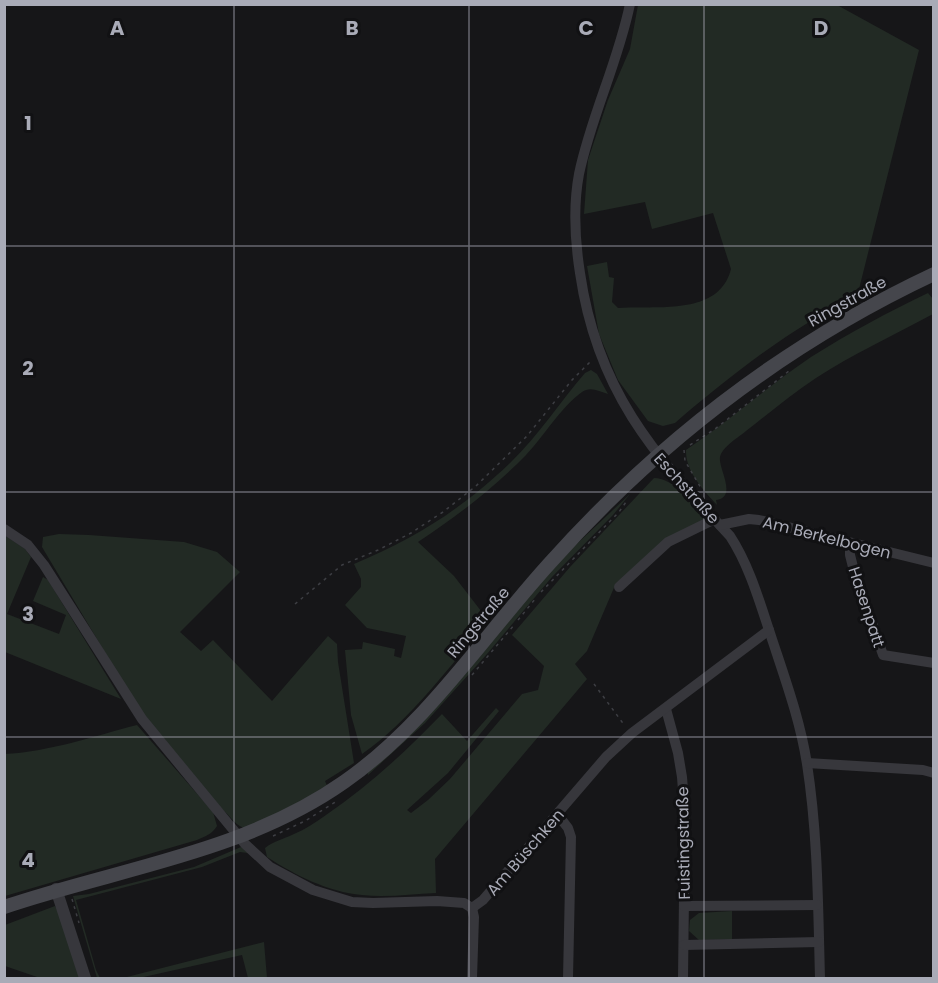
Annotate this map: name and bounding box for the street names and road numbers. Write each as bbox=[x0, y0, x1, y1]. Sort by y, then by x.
street label: Ringstraße bbox=[804, 270, 891, 332]
street label: Eschstraße bbox=[649, 448, 725, 529]
street label: Am Berkelbogen bbox=[760, 510, 893, 565]
street label: Hasenpatt bbox=[843, 564, 890, 651]
street label: Ringstraße bbox=[442, 582, 515, 663]
street label: Fuistingstraße bbox=[671, 786, 696, 900]
street label: Am Büschken bbox=[481, 804, 570, 901]

